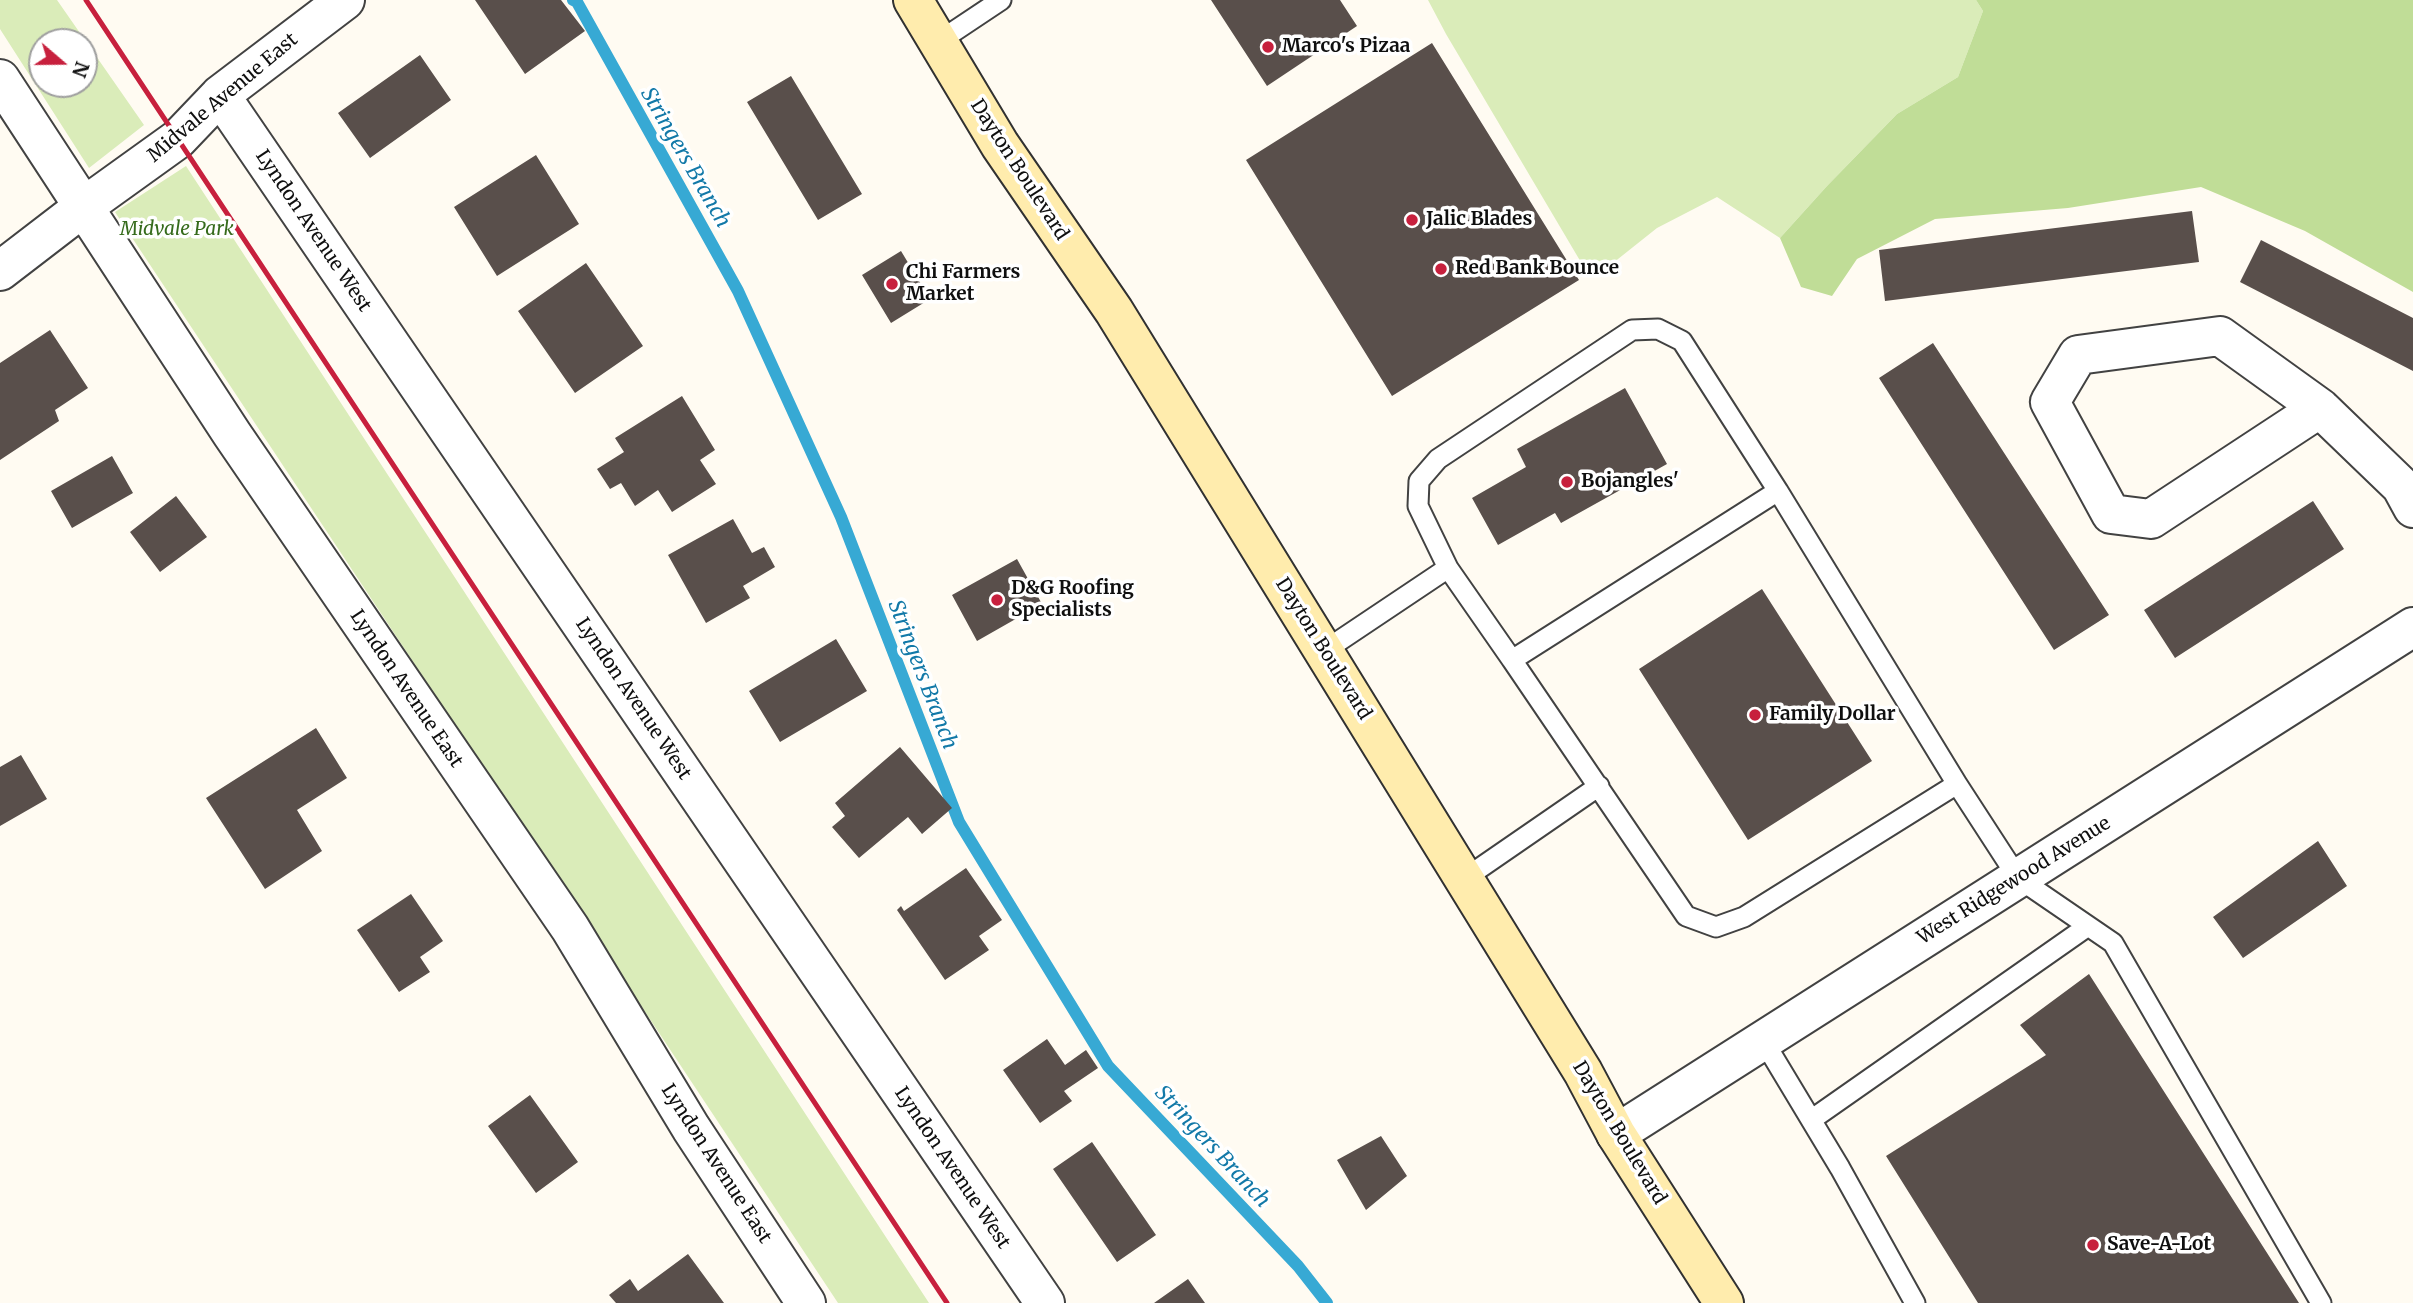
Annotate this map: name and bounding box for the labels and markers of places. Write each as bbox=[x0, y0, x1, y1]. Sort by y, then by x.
place label: Marco's Pizaa bbox=[1282, 36, 1410, 58]
marker: Marco's Pizaa bbox=[1260, 39, 1276, 55]
place label: Jalic Blades bbox=[1426, 209, 1532, 231]
marker: Jalic Blades bbox=[1404, 212, 1420, 228]
place label: Red Bank Bounce bbox=[1455, 258, 1619, 280]
marker: Red Bank Bounce bbox=[1433, 261, 1449, 277]
place label: Chi Farmers Market bbox=[906, 262, 1020, 306]
marker: Chi Farmers Market bbox=[884, 276, 900, 292]
place label: Bojangles' bbox=[1581, 471, 1679, 493]
marker: Bojangles' bbox=[1559, 474, 1575, 490]
place label: D&G Roofing Specialists bbox=[1011, 578, 1134, 622]
marker: D&G Roofing Specialists bbox=[989, 592, 1005, 608]
place label: Family Dollar bbox=[1769, 704, 1896, 726]
marker: Family Dollar bbox=[1747, 707, 1763, 723]
place label: Save-A-Lot bbox=[2107, 1234, 2211, 1256]
marker: Save-A-Lot bbox=[2085, 1237, 2101, 1253]

